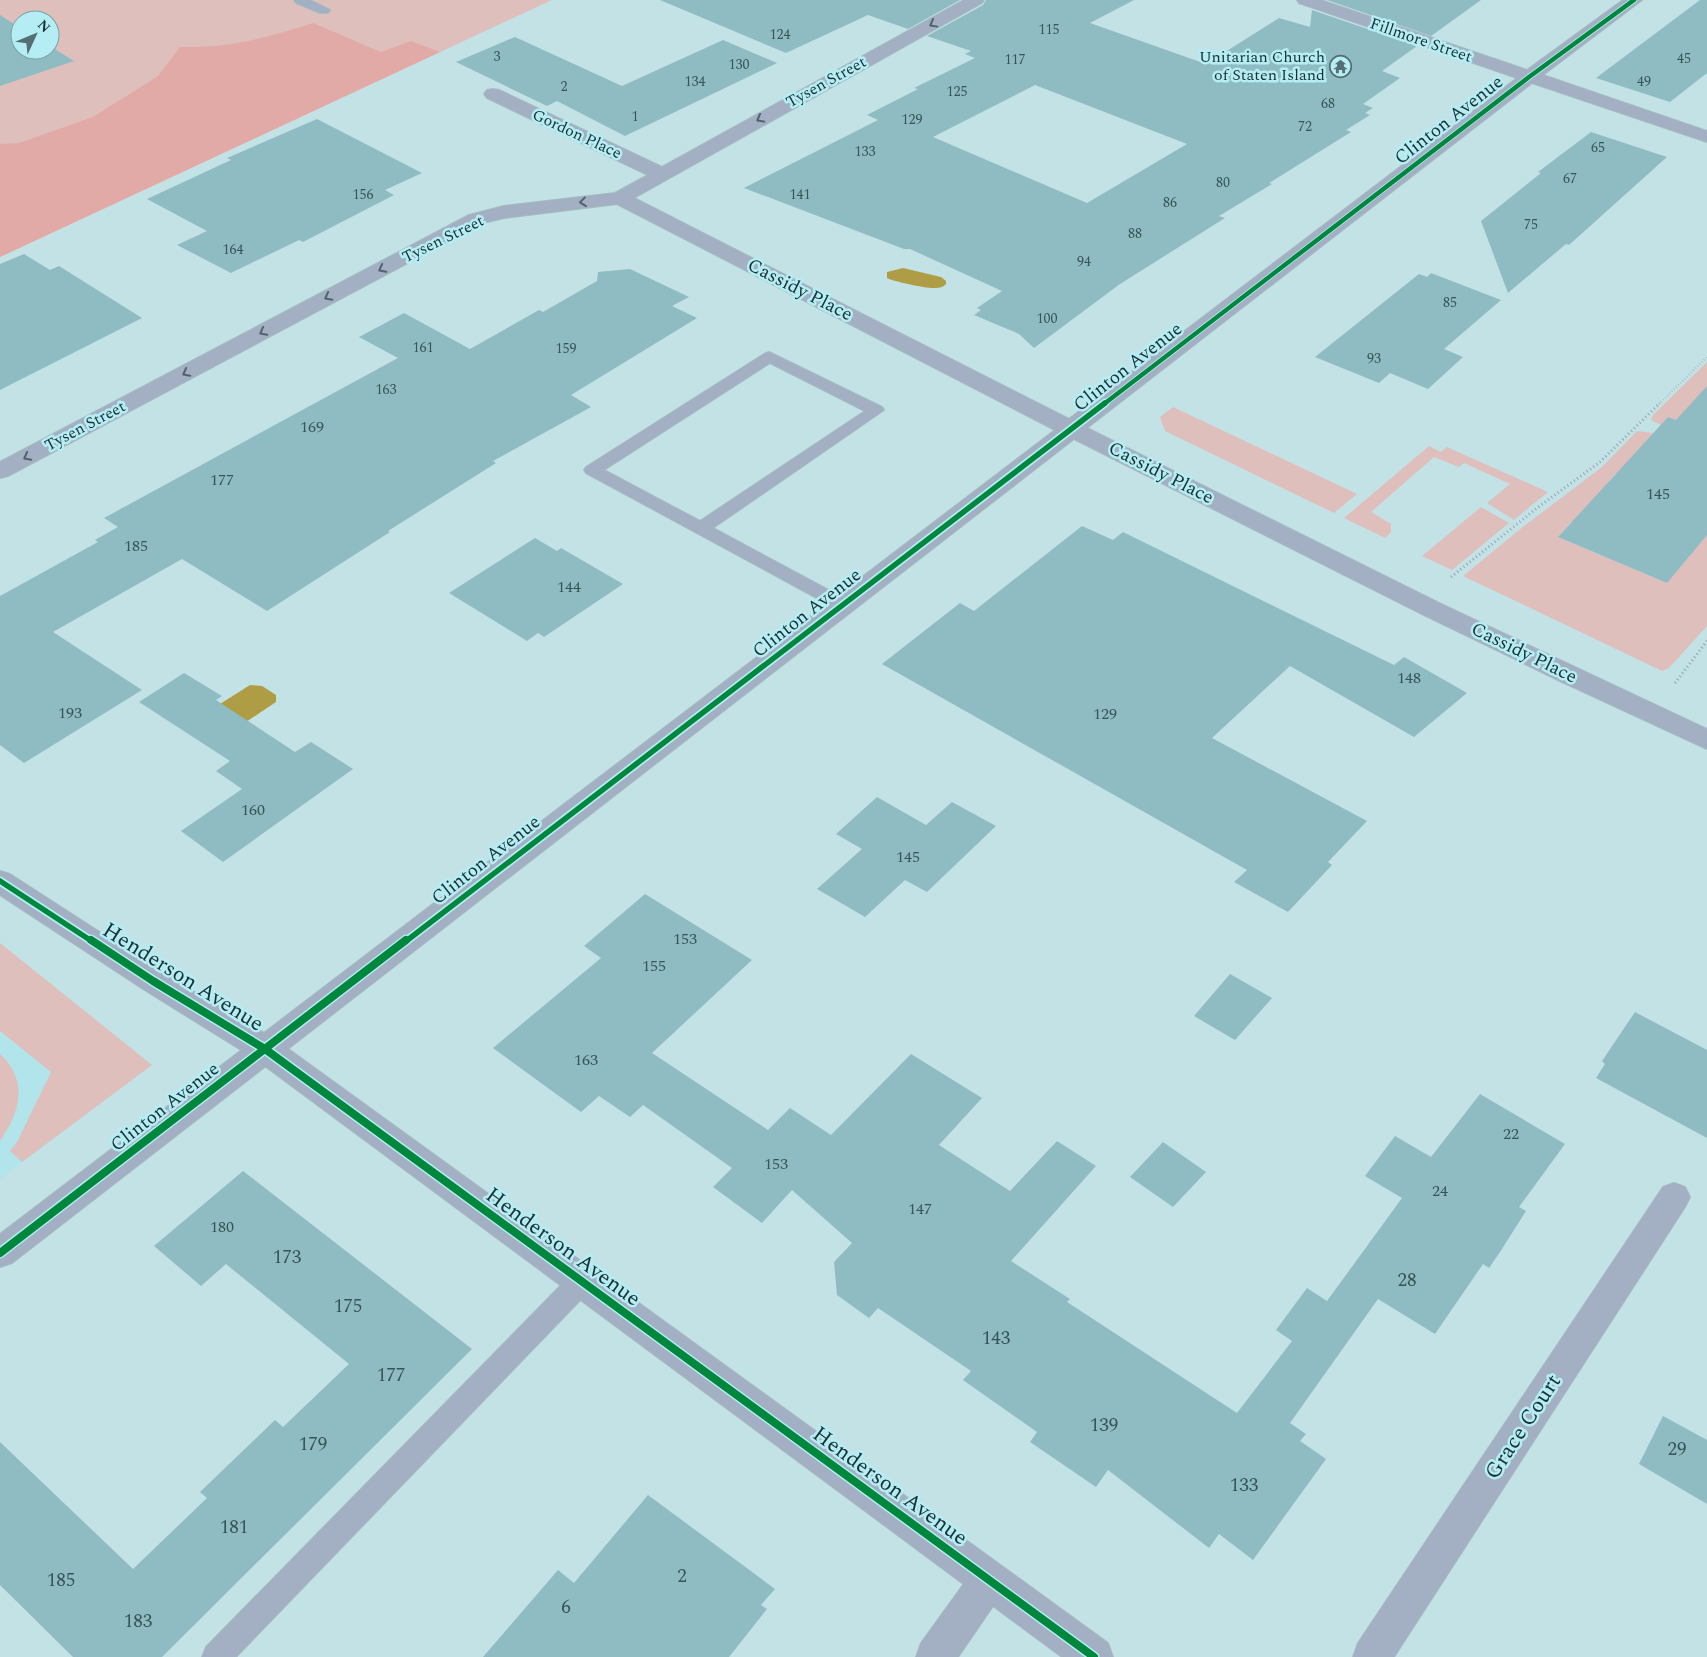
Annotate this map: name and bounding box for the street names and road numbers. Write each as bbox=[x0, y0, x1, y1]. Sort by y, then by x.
street label: Fillmore Street bbox=[1367, 11, 1476, 69]
street label: Tysen Street bbox=[782, 50, 871, 114]
street label: Clinton Avenue bbox=[1388, 68, 1510, 172]
street label: Gordon Place bbox=[528, 103, 626, 165]
street label: Tysen Street bbox=[398, 209, 488, 269]
street label: Cassidy Place bbox=[742, 251, 858, 329]
street label: Clinton Avenue bbox=[1067, 315, 1189, 419]
street label: Tysen Street bbox=[40, 394, 130, 457]
street label: Cassidy Place bbox=[1103, 434, 1219, 512]
street label: Clinton Avenue bbox=[746, 561, 868, 665]
street label: Cassidy Place bbox=[1466, 615, 1582, 691]
street label: Clinton Avenue bbox=[425, 808, 547, 912]
street label: Henderson Avenue bbox=[96, 914, 270, 1040]
street label: Clinton Avenue bbox=[104, 1055, 226, 1159]
street label: Henderson Avenue bbox=[478, 1179, 648, 1315]
street label: Grace Court bbox=[1476, 1368, 1570, 1486]
street label: Henderson Avenue bbox=[805, 1418, 975, 1554]

